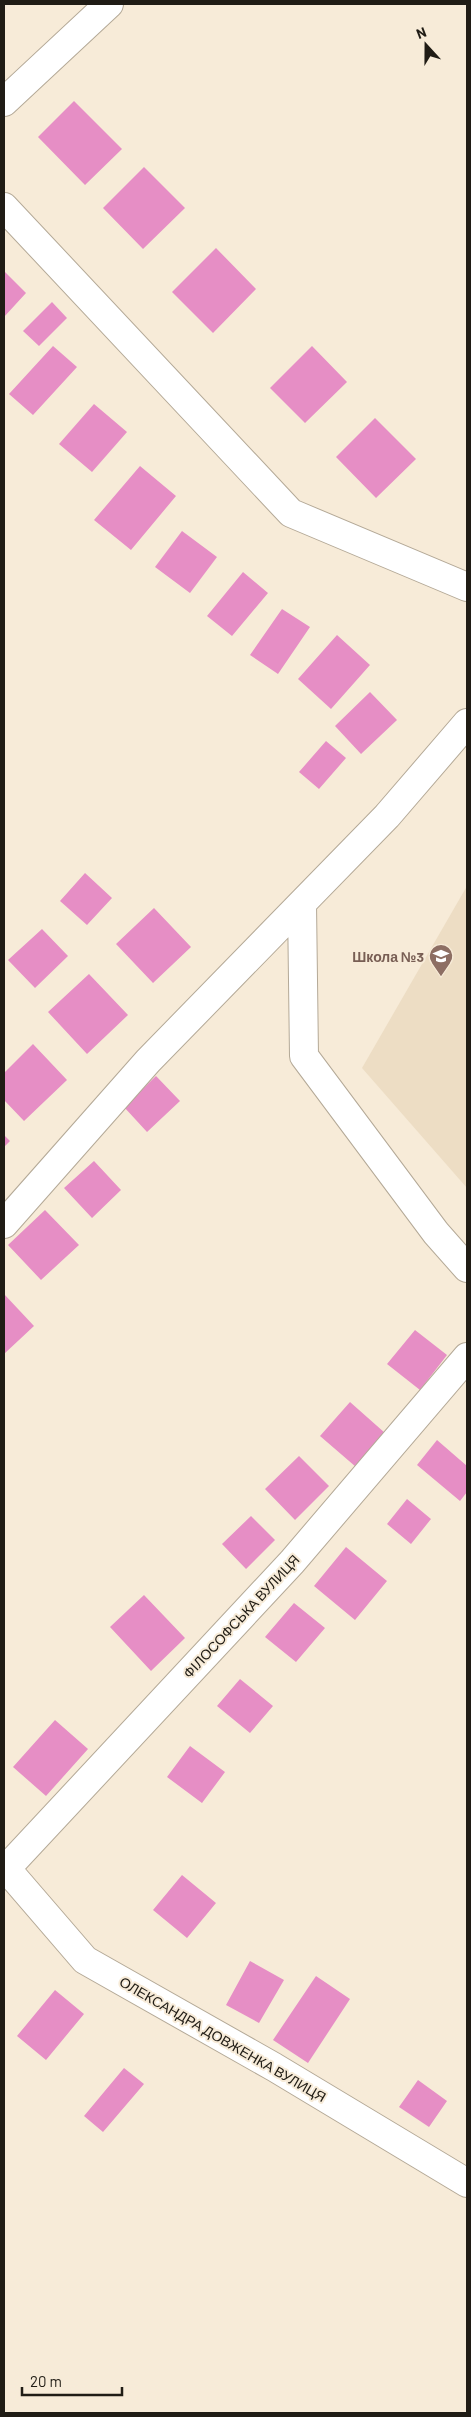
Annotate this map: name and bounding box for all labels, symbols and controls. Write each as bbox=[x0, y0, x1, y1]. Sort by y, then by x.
north arrow bbox=[401, 20, 451, 70]
text: N bbox=[414, 23, 429, 42]
school or university icon: Школа №3 bbox=[428, 943, 454, 977]
place label: Школа №3 bbox=[352, 948, 424, 965]
street label: ФІЛОСОФСЬКА ВУЛИЦЯ bbox=[179, 1551, 303, 1681]
street label: ОЛЕКСАНДРА ДОВЖЕНКА ВУЛИЦЯ bbox=[117, 1973, 329, 2105]
scale bar bbox=[22, 2364, 122, 2396]
text: 20 m bbox=[30, 2372, 62, 2390]

